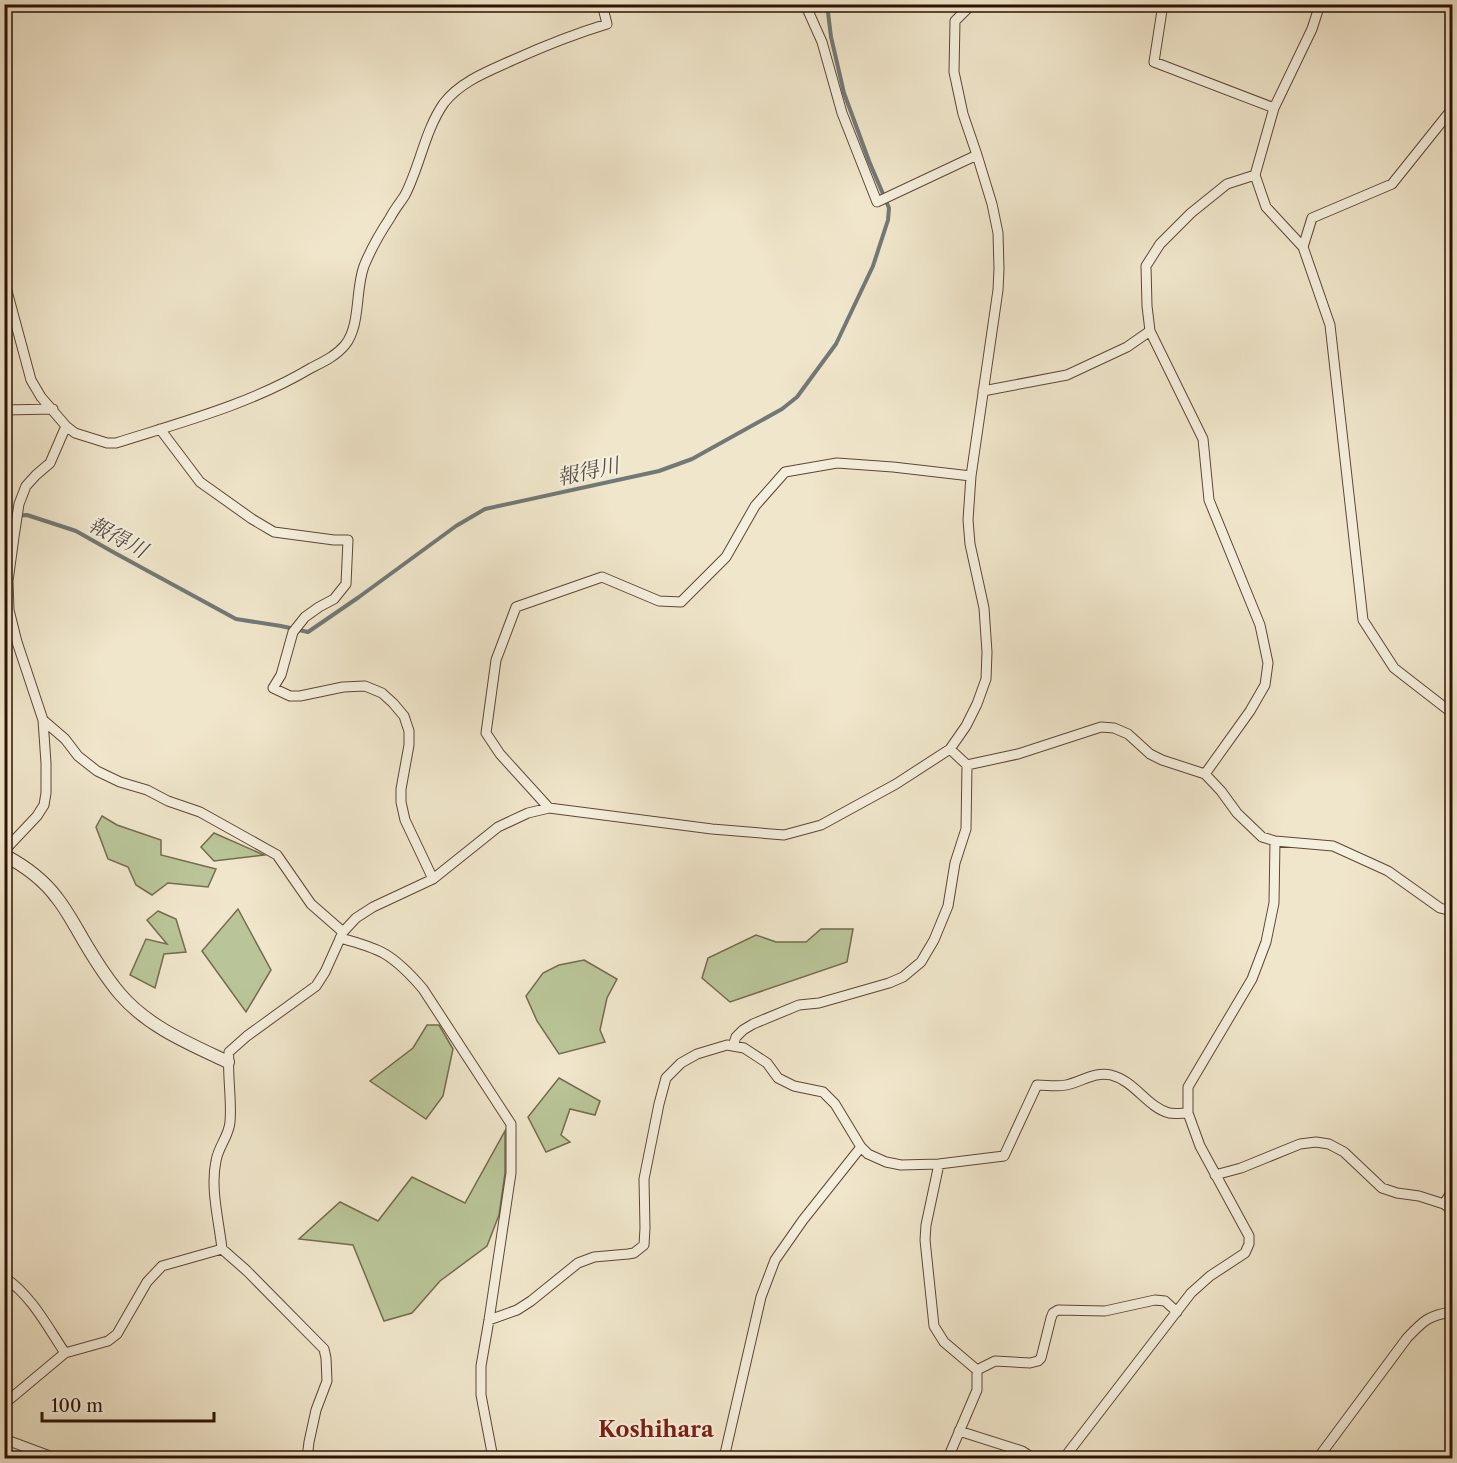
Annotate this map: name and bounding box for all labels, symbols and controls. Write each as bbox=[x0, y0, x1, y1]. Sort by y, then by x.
water label: 報得川 bbox=[555, 452, 623, 490]
water label: 報得川 bbox=[84, 511, 153, 564]
scale bar bbox=[42, 1385, 214, 1423]
text: 100 m bbox=[51, 1395, 103, 1417]
district label: Koshihara bbox=[598, 1416, 714, 1443]

